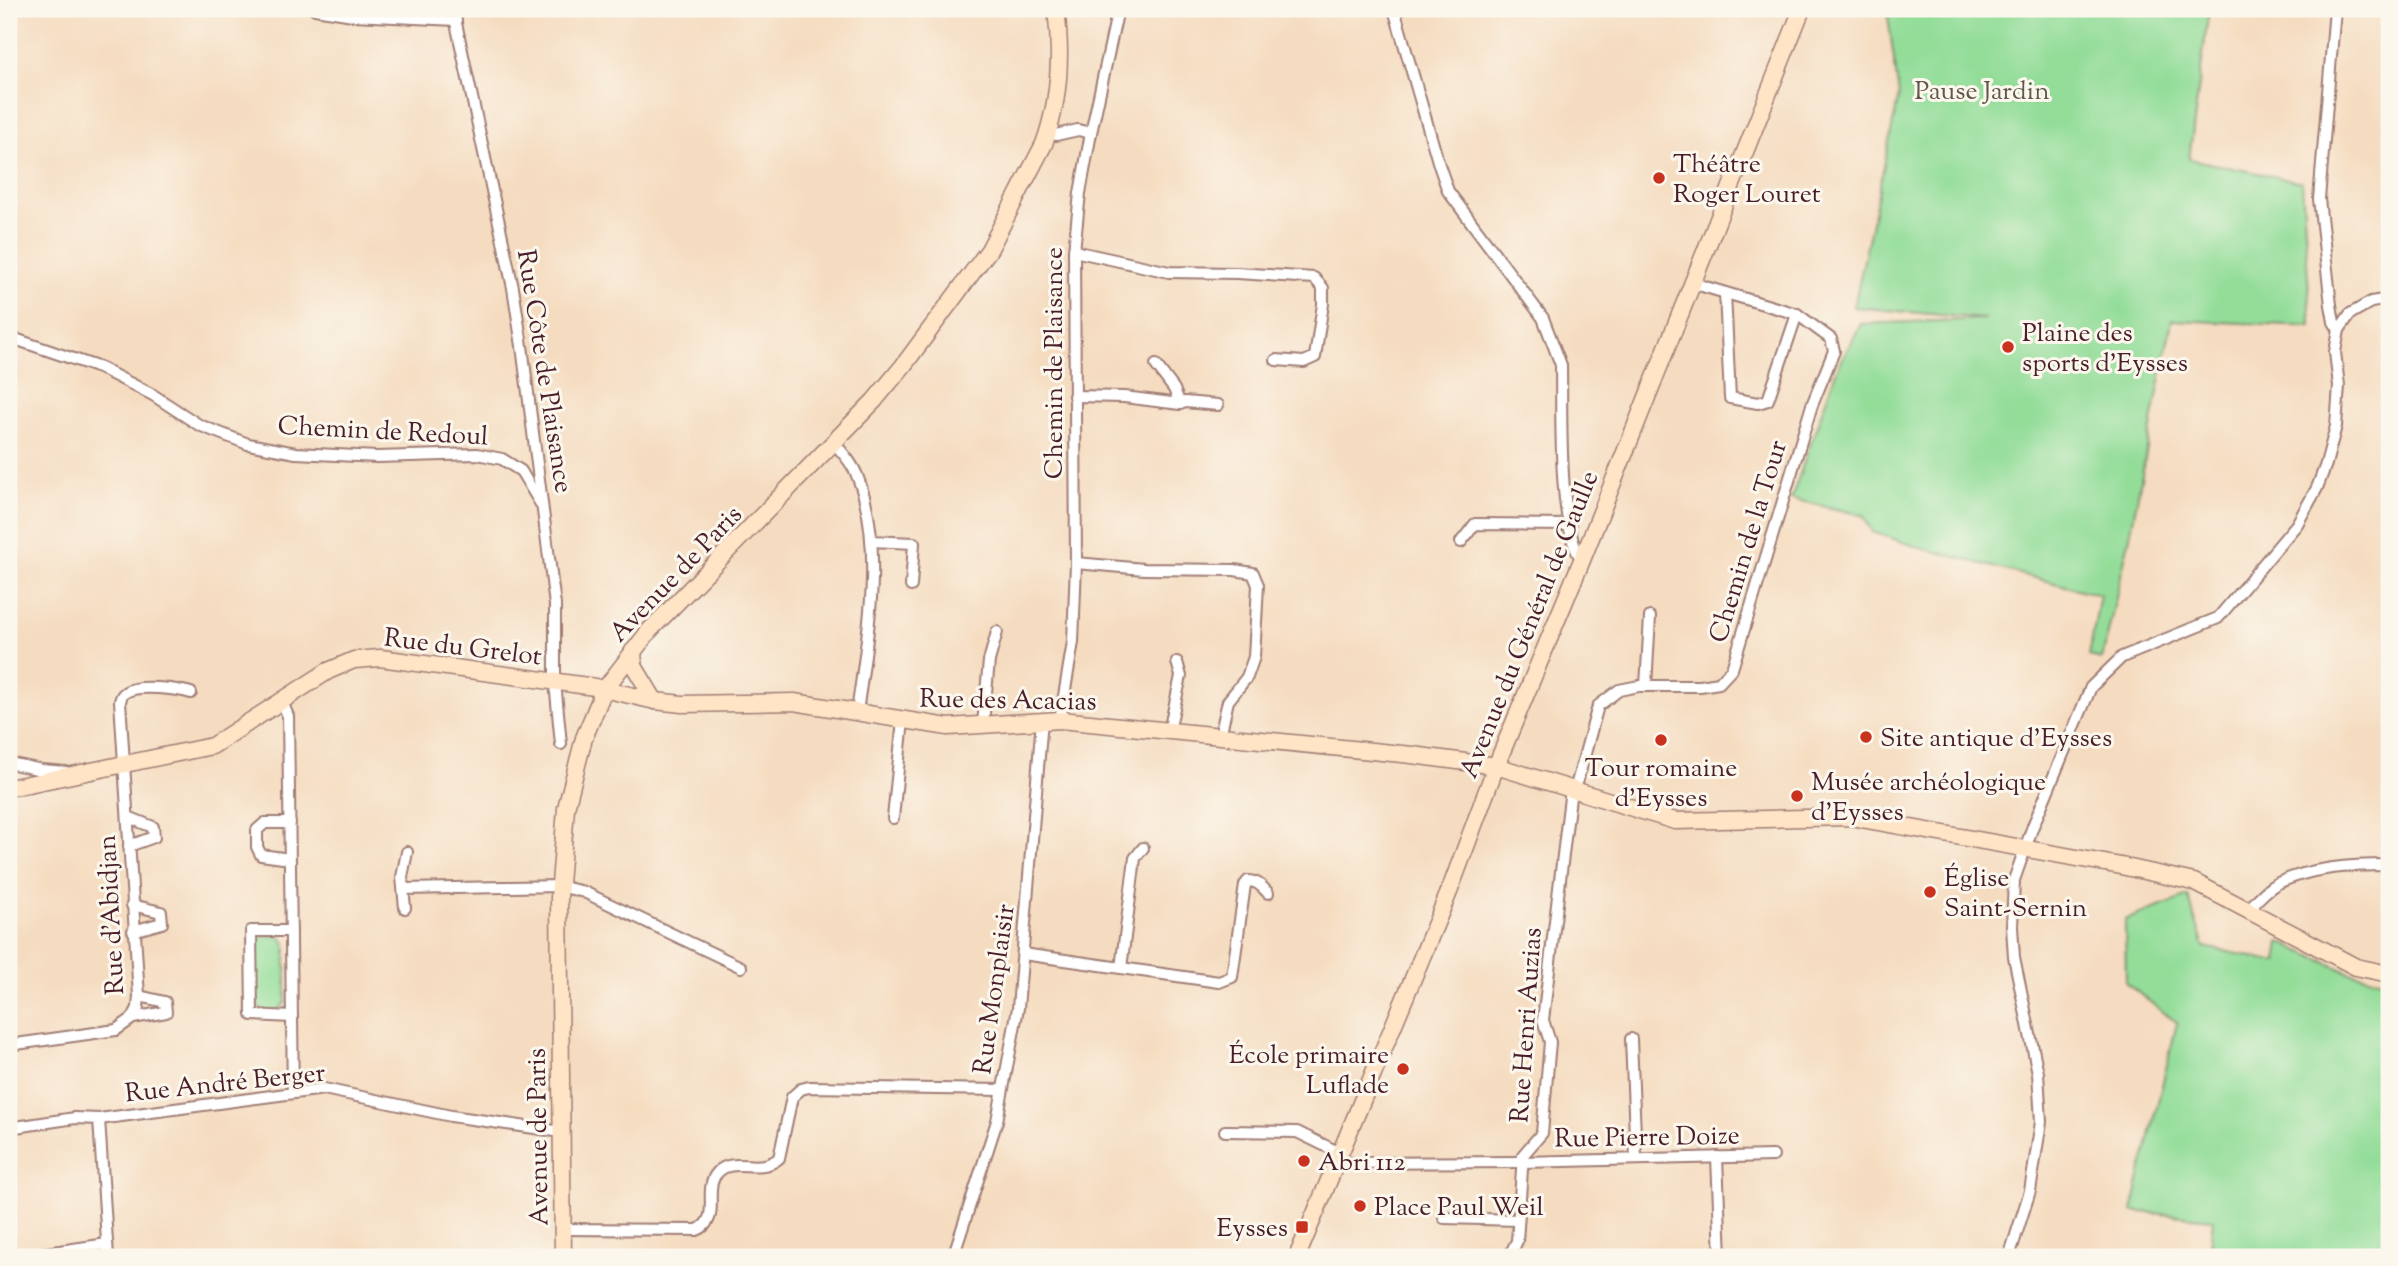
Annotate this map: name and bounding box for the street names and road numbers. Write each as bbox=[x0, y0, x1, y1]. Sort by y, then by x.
street label: Rue Côte de Plaisance bbox=[506, 247, 581, 496]
street label: Chemin de Plaisance bbox=[1037, 247, 1074, 479]
street label: Chemin de Redoul bbox=[277, 409, 489, 456]
street label: Chemin de la Tour bbox=[1701, 436, 1798, 647]
street label: Avenue du Général de Gaulle bbox=[1452, 466, 1609, 784]
street label: Avenue de Paris bbox=[602, 498, 752, 652]
street label: Rue du Grelot bbox=[382, 620, 544, 677]
street label: Rue des Acacias bbox=[919, 681, 1097, 722]
street label: Rue d'Abidjan bbox=[90, 834, 135, 996]
street label: Rue Monplaisir bbox=[965, 902, 1026, 1077]
street label: Rue Henri Auzias bbox=[1502, 926, 1553, 1124]
street label: Avenue de Paris bbox=[519, 1048, 560, 1226]
street label: Rue André Berger bbox=[123, 1056, 328, 1113]
street label: Rue Pierre Doize bbox=[1554, 1118, 1740, 1159]

